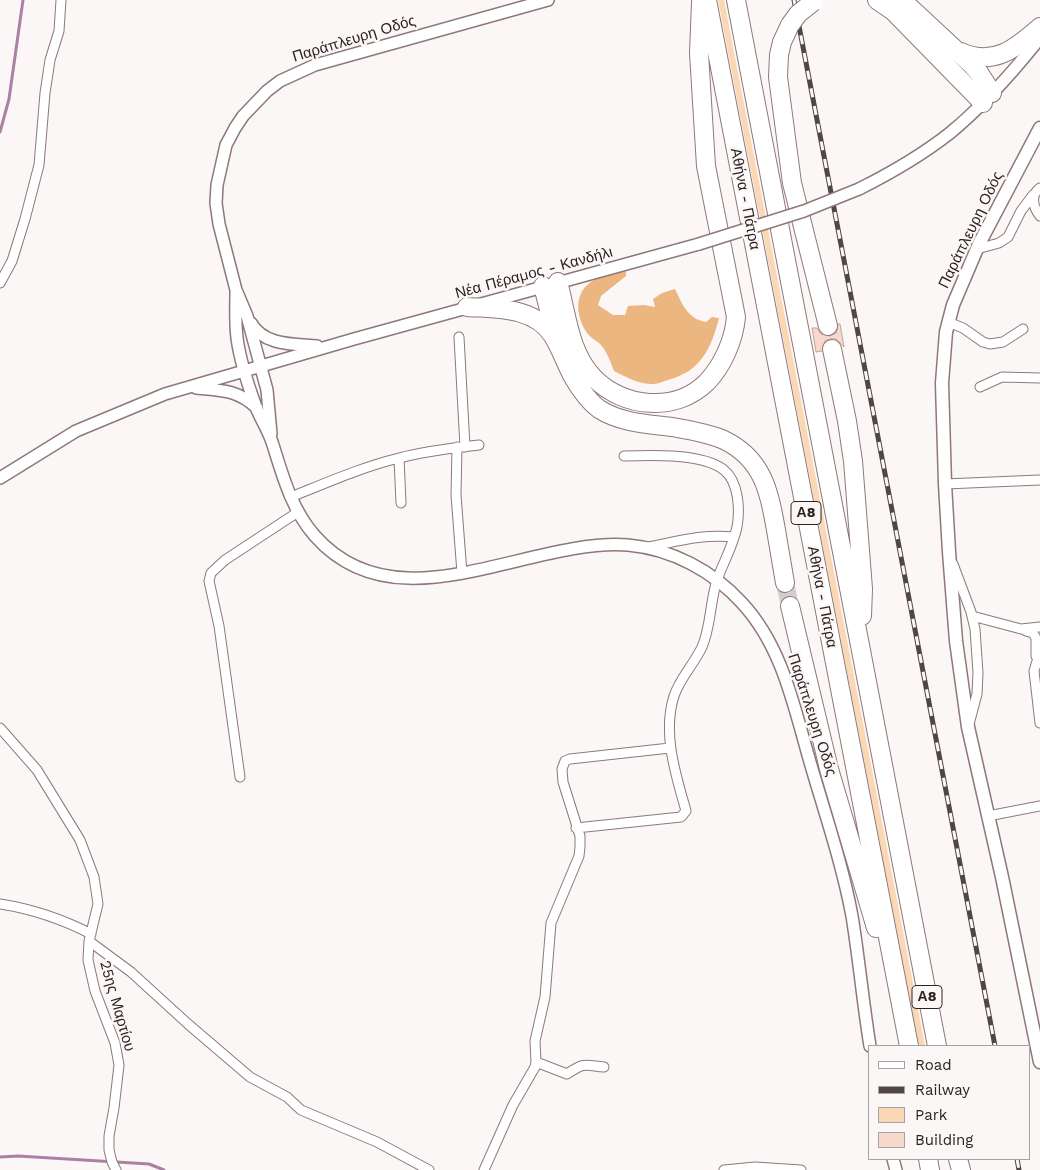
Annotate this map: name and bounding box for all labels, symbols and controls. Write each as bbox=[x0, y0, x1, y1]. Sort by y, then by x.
street label: Παράπλευρη Οδός bbox=[290, 12, 418, 66]
street label: Αθήνα - Πάτρα bbox=[726, 147, 764, 251]
street label: Παράπλευρη Οδός bbox=[935, 169, 1007, 291]
street label: Νέα Πέραμος - Κανδήλι bbox=[453, 243, 615, 303]
road number: Α8 bbox=[791, 502, 821, 524]
street label: Αθήνα - Πάτρα bbox=[803, 545, 841, 649]
street label: Παράπλευρη Οδός bbox=[784, 651, 840, 779]
street label: 25ης Μαρτίου bbox=[95, 959, 139, 1053]
road number: Α8 bbox=[912, 986, 942, 1009]
legend bbox=[868, 1045, 1030, 1160]
text: Road bbox=[915, 1056, 952, 1074]
text: Railway bbox=[915, 1081, 970, 1099]
text: Park bbox=[915, 1106, 947, 1124]
text: Building bbox=[915, 1131, 973, 1149]

